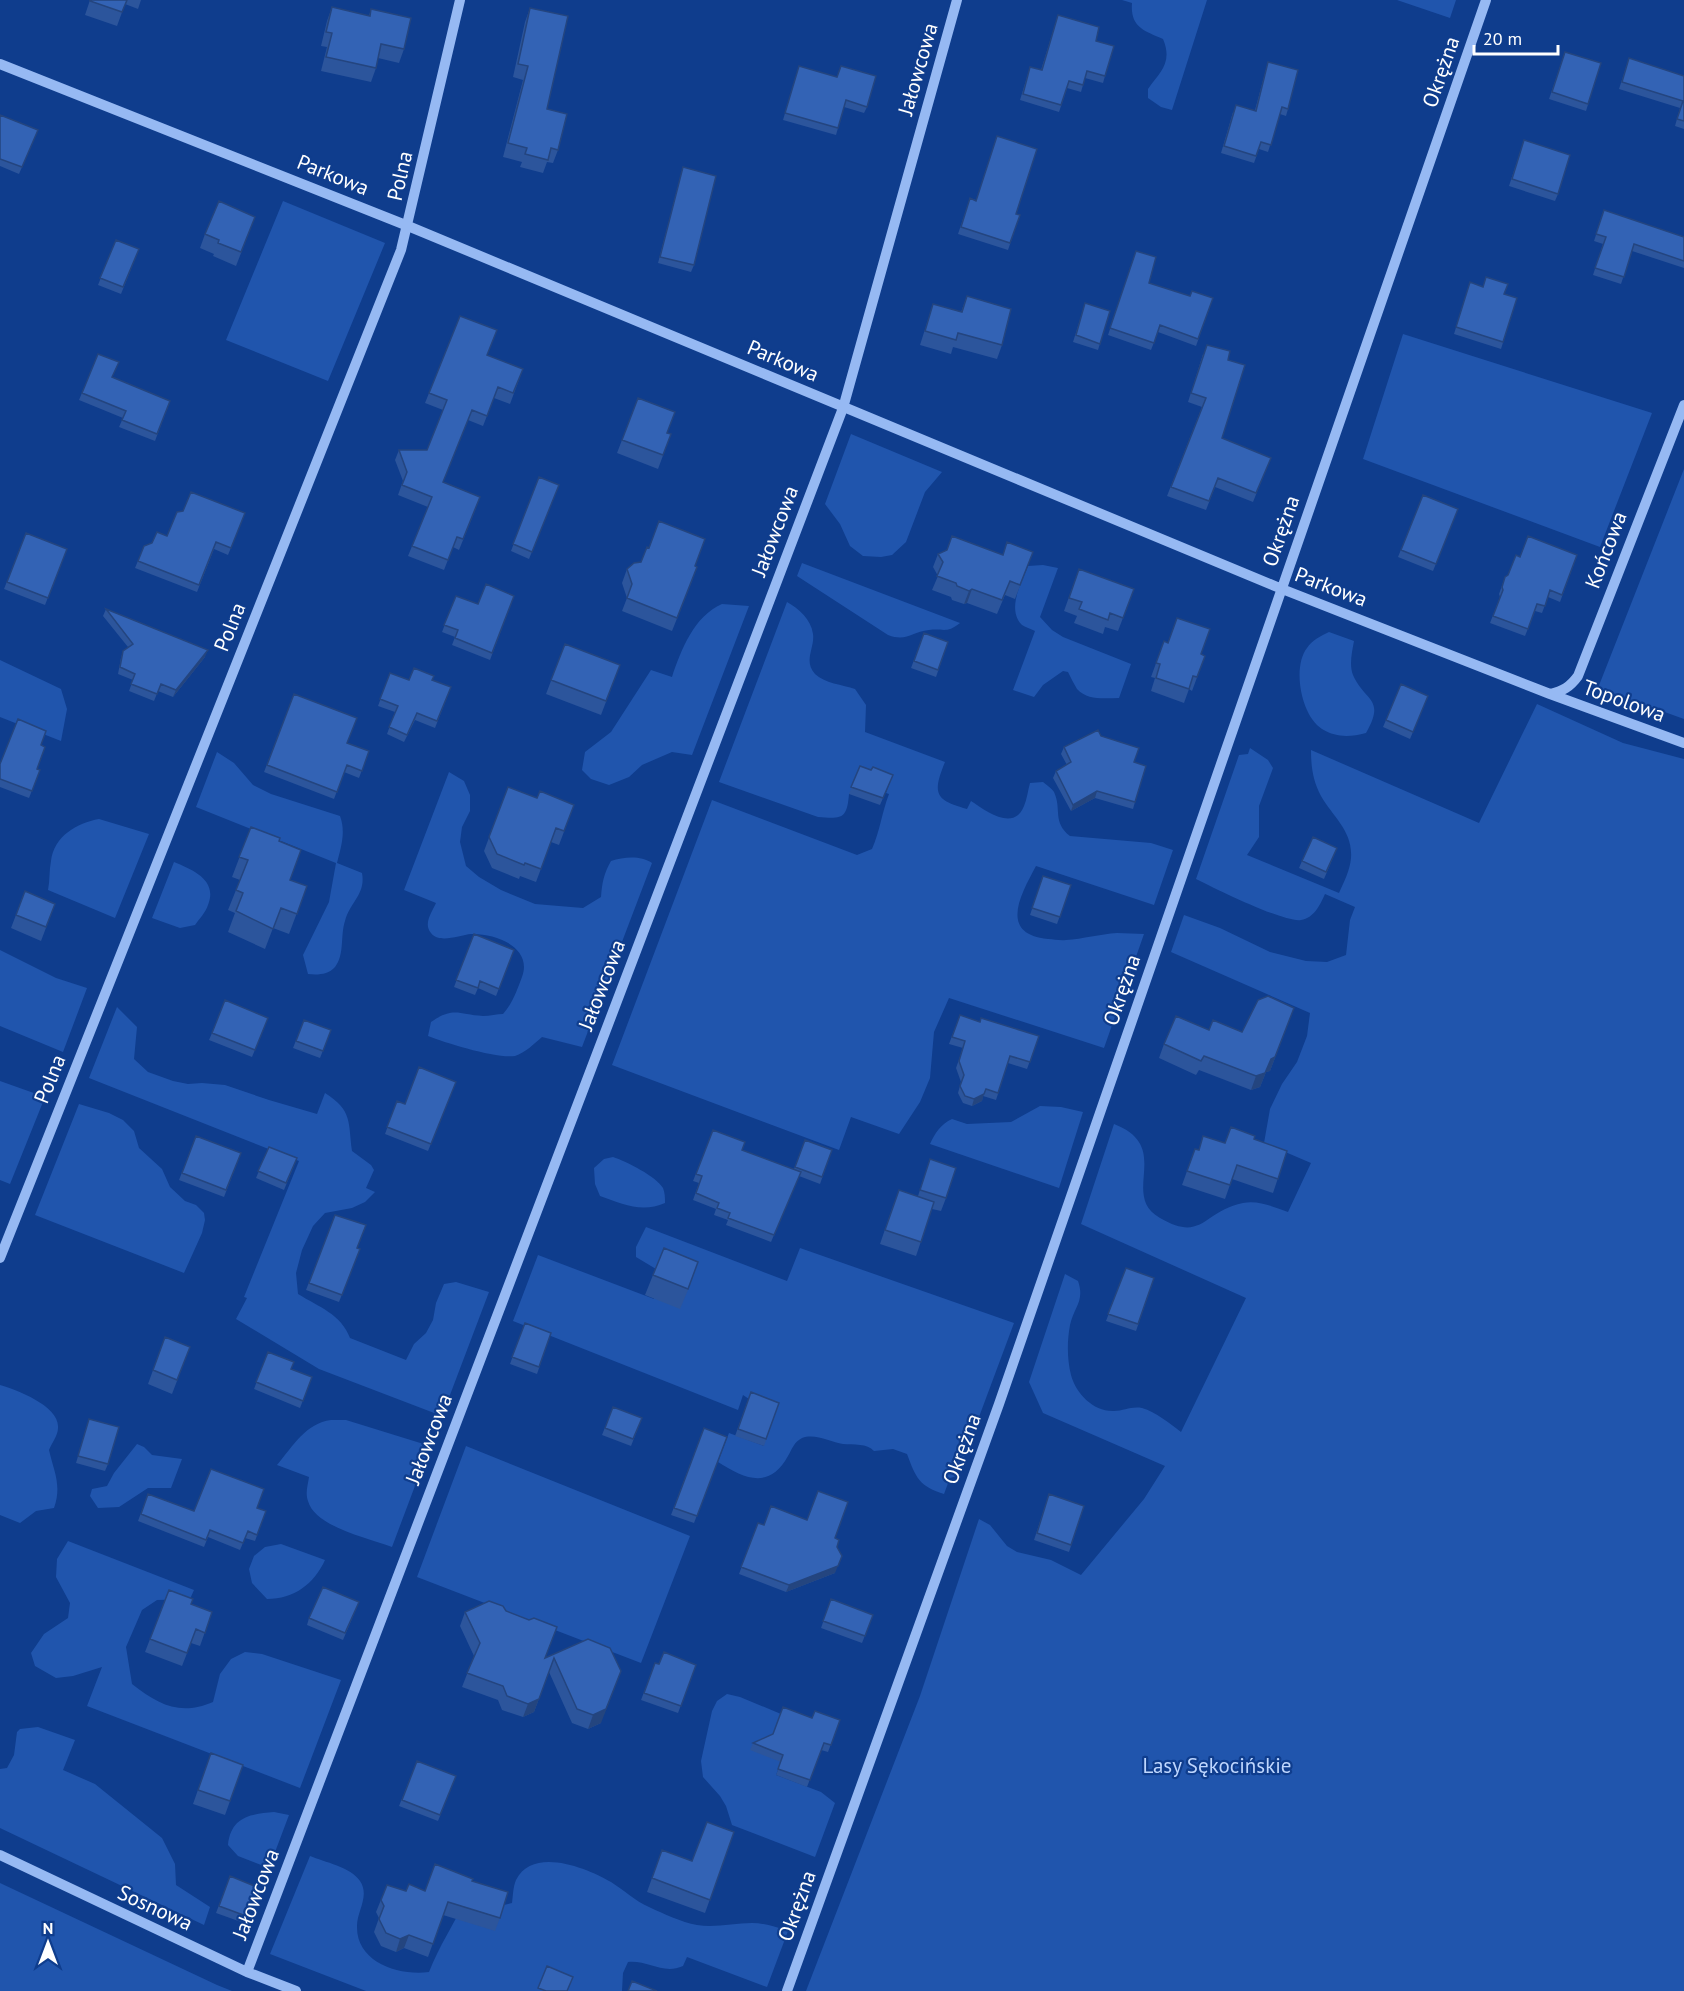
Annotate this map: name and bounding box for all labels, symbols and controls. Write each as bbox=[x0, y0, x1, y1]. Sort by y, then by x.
scale bar bbox=[1474, 18, 1558, 56]
street label: Jałowcowa bbox=[891, 20, 944, 119]
text: 20 m bbox=[1483, 27, 1522, 50]
street label: Okrężna bbox=[1416, 33, 1465, 111]
street label: Parkowa bbox=[293, 148, 373, 201]
street label: Polna bbox=[381, 148, 418, 203]
street label: Parkowa bbox=[743, 333, 823, 388]
street label: Jałowcowa bbox=[745, 482, 804, 581]
street label: Okrężna bbox=[1256, 492, 1305, 570]
street label: Końcowa bbox=[1579, 507, 1633, 592]
street label: Parkowa bbox=[1291, 560, 1371, 613]
street label: Polna bbox=[208, 598, 251, 655]
street label: Topolowa bbox=[1579, 673, 1669, 728]
street label: Jałowcowa bbox=[572, 936, 631, 1035]
street label: Okrężna bbox=[1097, 951, 1146, 1029]
street label: Polna bbox=[28, 1050, 71, 1107]
street label: Jałowcowa bbox=[399, 1390, 458, 1489]
street label: Okrężna bbox=[936, 1410, 987, 1488]
park label: Lasy Sękocińskie bbox=[1143, 1752, 1292, 1779]
street label: Jałowcowa bbox=[226, 1845, 285, 1944]
street label: Okrężna bbox=[771, 1867, 822, 1945]
street label: Sosnowa bbox=[113, 1878, 197, 1937]
north arrow bbox=[18, 1913, 78, 1973]
text: N bbox=[43, 1918, 53, 1938]

